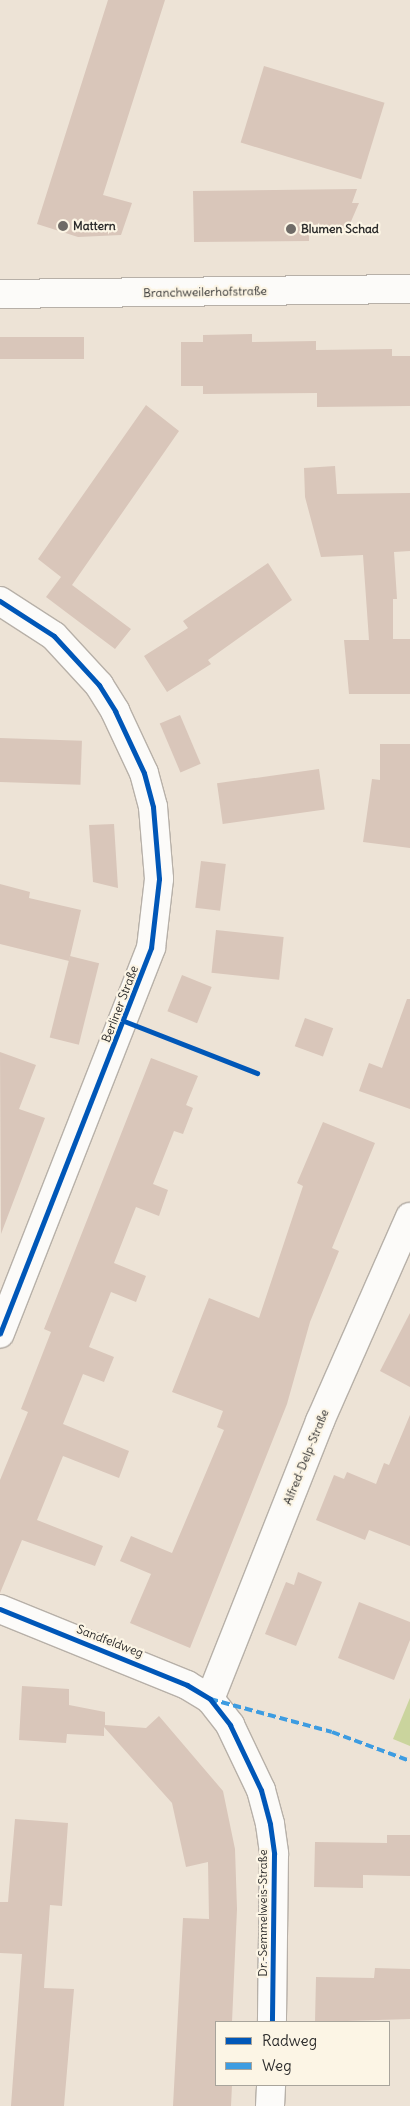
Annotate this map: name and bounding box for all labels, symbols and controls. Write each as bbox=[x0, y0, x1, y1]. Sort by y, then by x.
place label: Mattern bbox=[73, 219, 116, 233]
marker: Mattern bbox=[57, 220, 69, 232]
place label: Blumen Schad bbox=[301, 222, 379, 236]
marker: Blumen Schad bbox=[285, 223, 297, 235]
street label: Branchweilerhofstraße bbox=[143, 284, 267, 300]
street label: Berliner Straße bbox=[99, 964, 141, 1044]
street label: Alfred-Delp-Straße bbox=[280, 1407, 332, 1507]
street label: Sandfeldweg bbox=[75, 1622, 145, 1660]
street label: Dr.-Semmelweis-Straße bbox=[256, 1849, 270, 1977]
legend bbox=[215, 2021, 390, 2086]
text: Radweg bbox=[262, 2031, 317, 2050]
text: Weg bbox=[262, 2056, 292, 2075]

